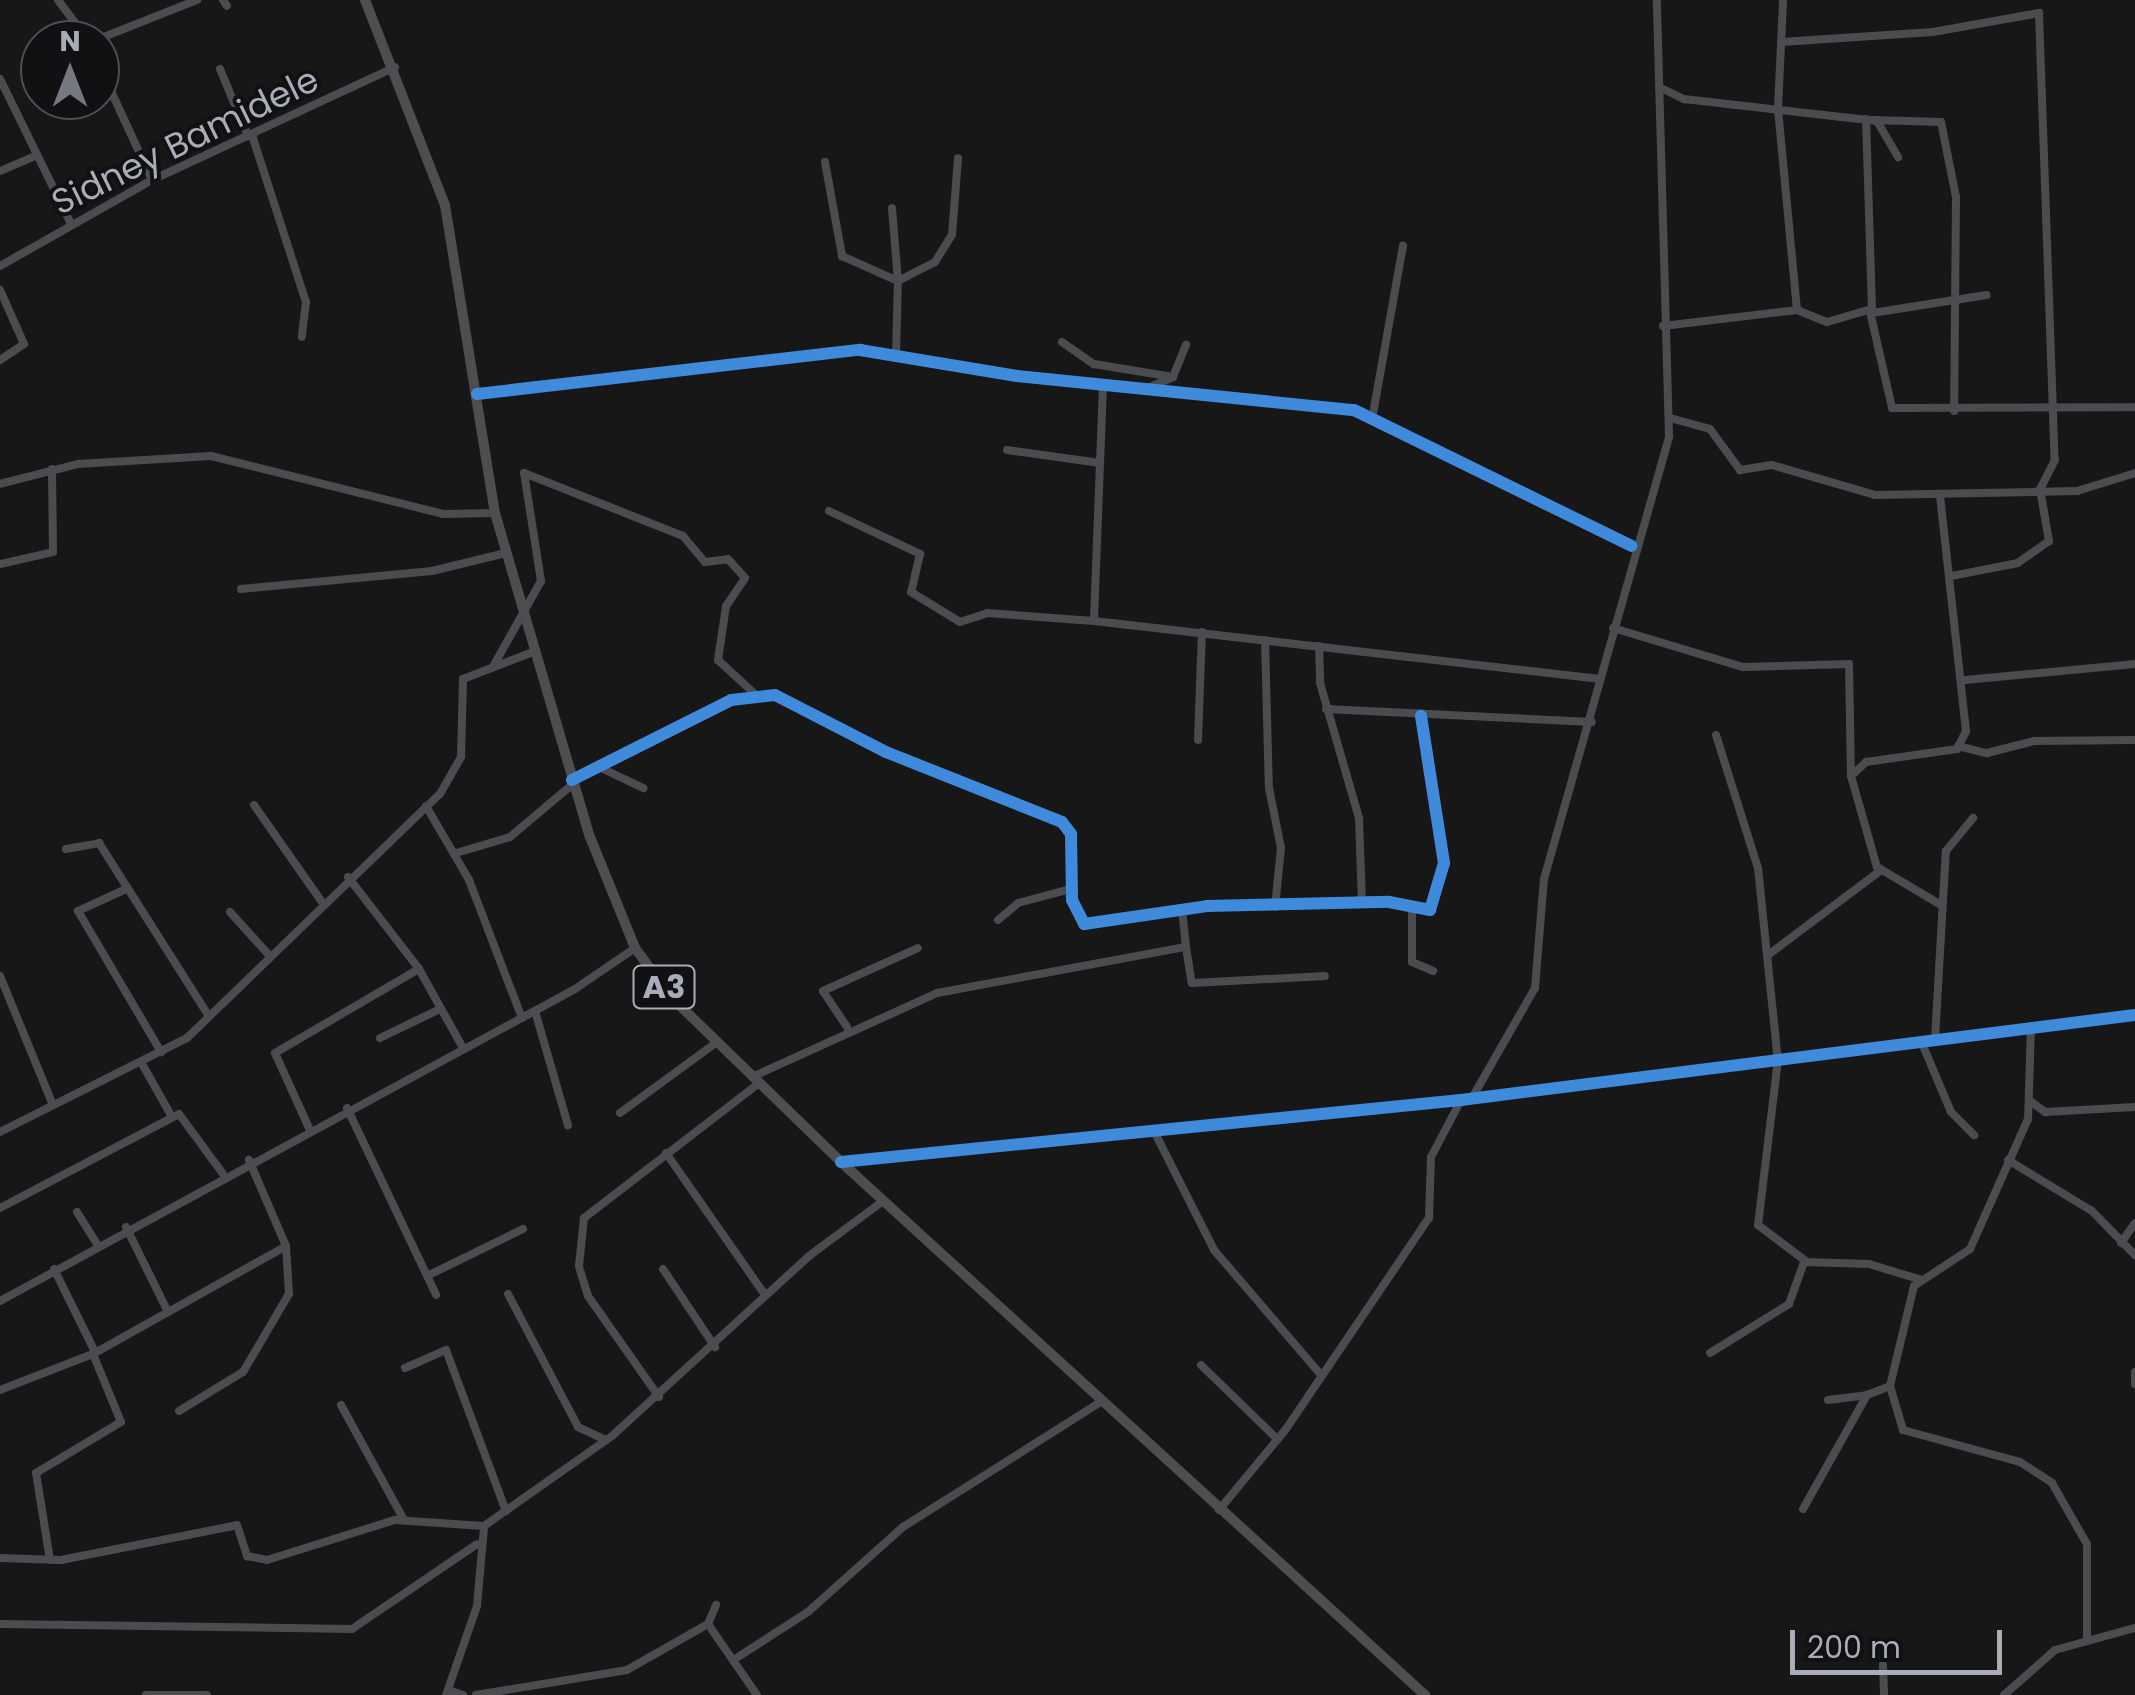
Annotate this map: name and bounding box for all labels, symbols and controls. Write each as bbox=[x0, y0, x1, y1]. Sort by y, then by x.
north arrow bbox=[20, 20, 120, 120]
text: N bbox=[59, 22, 81, 61]
street label: Sidney Bamidele bbox=[45, 58, 325, 224]
road number: A3 bbox=[632, 960, 696, 1014]
scale bar bbox=[1795, 1610, 2008, 1672]
text: 200 m bbox=[1807, 1626, 1901, 1669]

